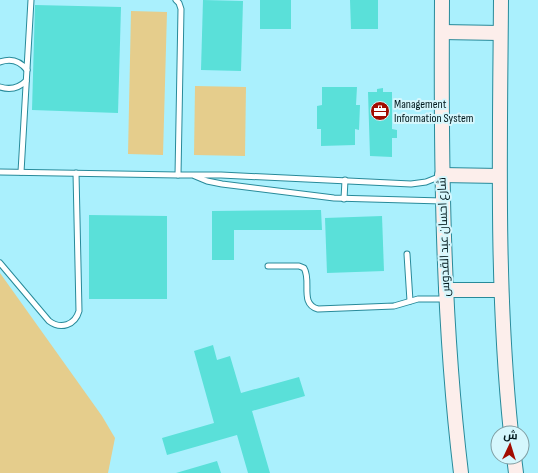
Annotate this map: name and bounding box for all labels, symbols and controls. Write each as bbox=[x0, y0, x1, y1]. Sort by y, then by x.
place label: Management Information System bbox=[394, 97, 474, 126]
office icon: Management Information System bbox=[369, 100, 391, 122]
street label: شارع احسان عبد القدوس bbox=[434, 177, 454, 297]
north arrow bbox=[490, 425, 530, 465]
text: ش bbox=[503, 429, 518, 442]

